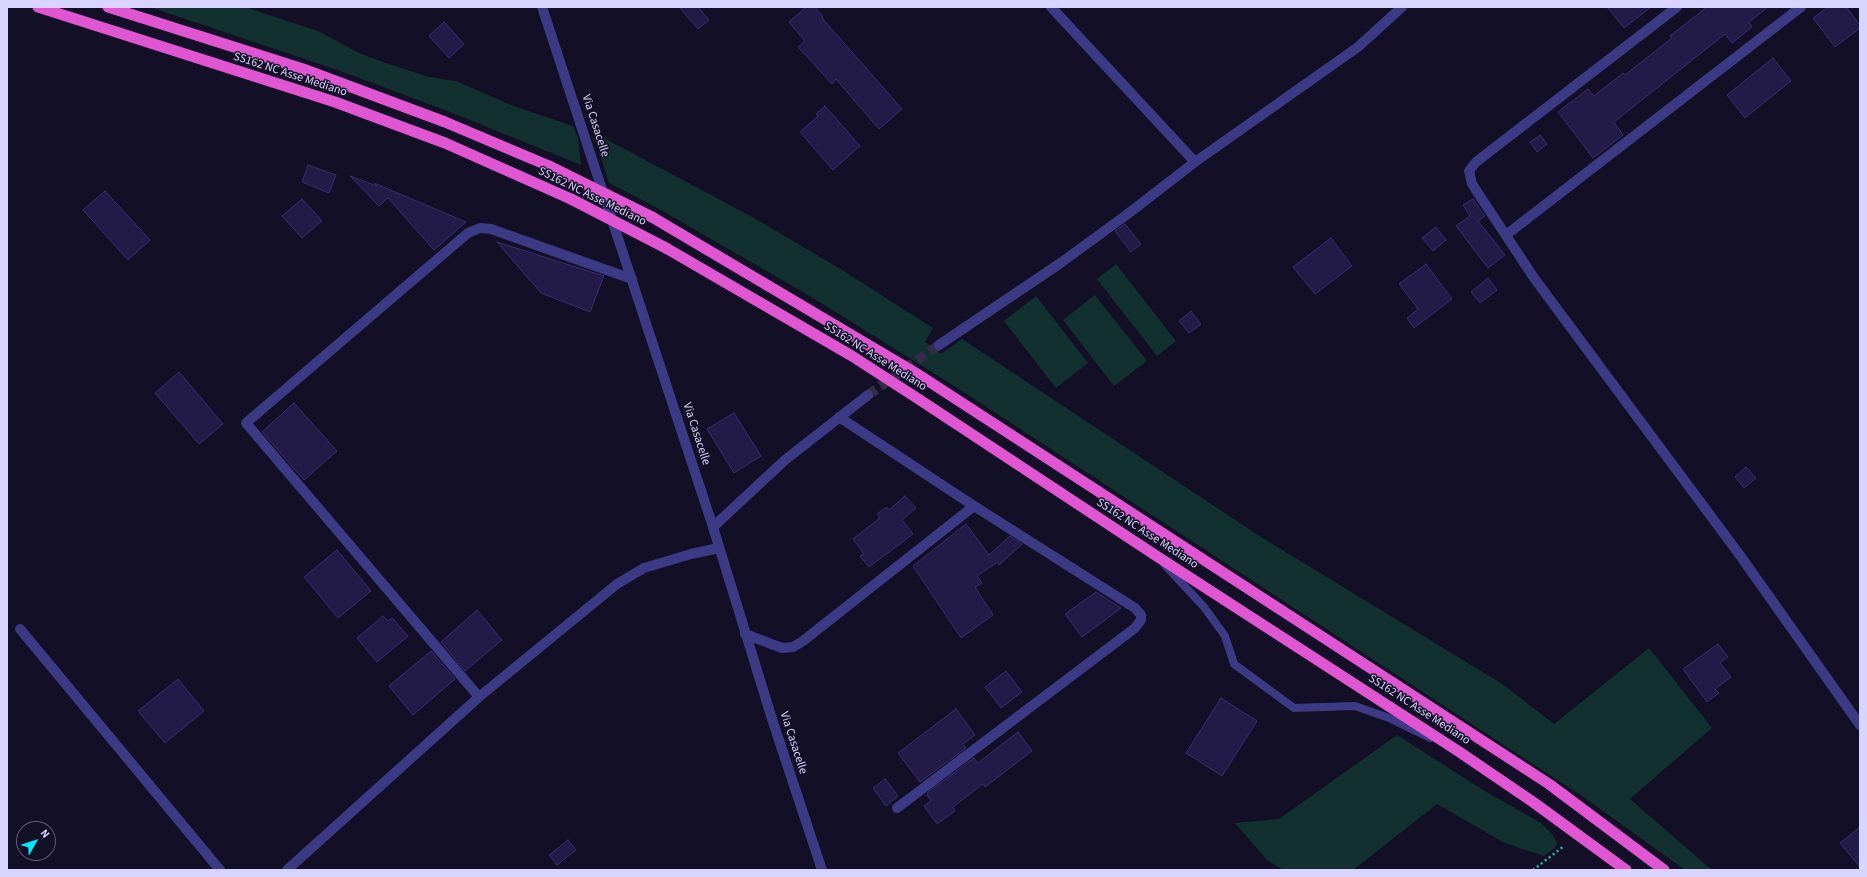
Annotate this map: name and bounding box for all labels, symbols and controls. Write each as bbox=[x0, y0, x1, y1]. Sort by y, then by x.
street label: SS162 NC Asse Mediano bbox=[231, 50, 349, 100]
street label: Via Casacelle bbox=[578, 93, 612, 159]
street label: SS162 NC Asse Mediano bbox=[536, 165, 648, 229]
street label: SS162 NC Asse Mediano bbox=[821, 319, 929, 395]
street label: Via Casacelle bbox=[679, 401, 713, 467]
street label: SS162 NC Asse Mediano bbox=[1093, 496, 1201, 572]
street label: SS162 NC Asse Mediano bbox=[1365, 672, 1473, 748]
street label: Via Casacelle bbox=[776, 710, 810, 776]
north arrow bbox=[16, 821, 56, 861]
text: N bbox=[37, 826, 53, 841]

